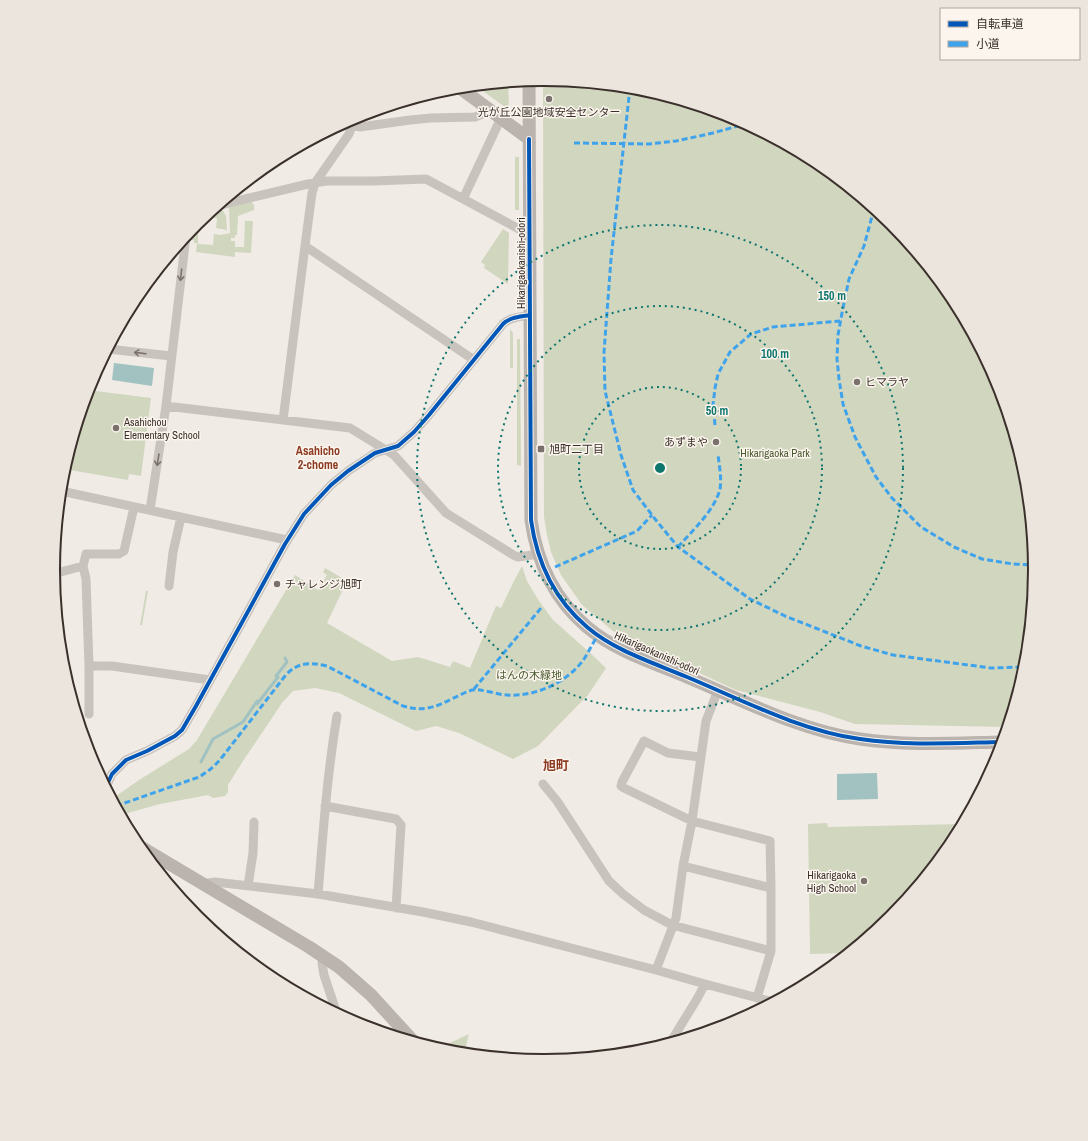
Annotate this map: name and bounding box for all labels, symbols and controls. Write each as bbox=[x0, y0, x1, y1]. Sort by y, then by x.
legend bbox=[940, 8, 1080, 60]
text: 自転車道 bbox=[976, 16, 1024, 32]
text: 小道 bbox=[976, 36, 1000, 52]
marker: 光が丘公園地域安全センター bbox=[544, 94, 554, 104]
place label: 光が丘公園地域安全センター bbox=[478, 105, 621, 119]
street label: Hikarigaokanishi-odori bbox=[514, 217, 528, 309]
one-way arrow bbox=[177, 268, 185, 281]
text: 150 m bbox=[818, 288, 846, 304]
text: 100 m bbox=[761, 346, 789, 362]
one-way arrow bbox=[134, 349, 147, 356]
place label: ヒマラヤ bbox=[865, 375, 909, 389]
marker: ヒマラヤ bbox=[852, 377, 862, 387]
text: 50 m bbox=[706, 403, 728, 419]
place label: Asahichou Elementary School bbox=[123, 415, 200, 442]
marker: Asahichou Elementary School bbox=[111, 423, 121, 433]
place label: あずまや bbox=[664, 435, 708, 449]
marker: あずまや bbox=[711, 437, 721, 447]
place label: 旭町二丁目 bbox=[549, 442, 604, 456]
district label: Asahicho 2-chome bbox=[296, 443, 340, 473]
marker: 旭町二丁目 bbox=[536, 444, 546, 454]
park label: Hikarigaoka Park bbox=[740, 446, 810, 460]
one-way arrow bbox=[154, 453, 162, 466]
centre of rings bbox=[653, 461, 667, 475]
place label: チャレンジ旭町 bbox=[285, 577, 362, 591]
marker: チャレンジ旭町 bbox=[272, 579, 282, 589]
street label: Hikarigaokanishi-odori bbox=[612, 628, 702, 678]
park label: はんの木緑地 bbox=[496, 668, 562, 682]
district label: 旭町 bbox=[543, 757, 569, 774]
place label: Hikarigaoka High School bbox=[807, 868, 856, 895]
marker: Hikarigaoka High School bbox=[859, 876, 869, 886]

